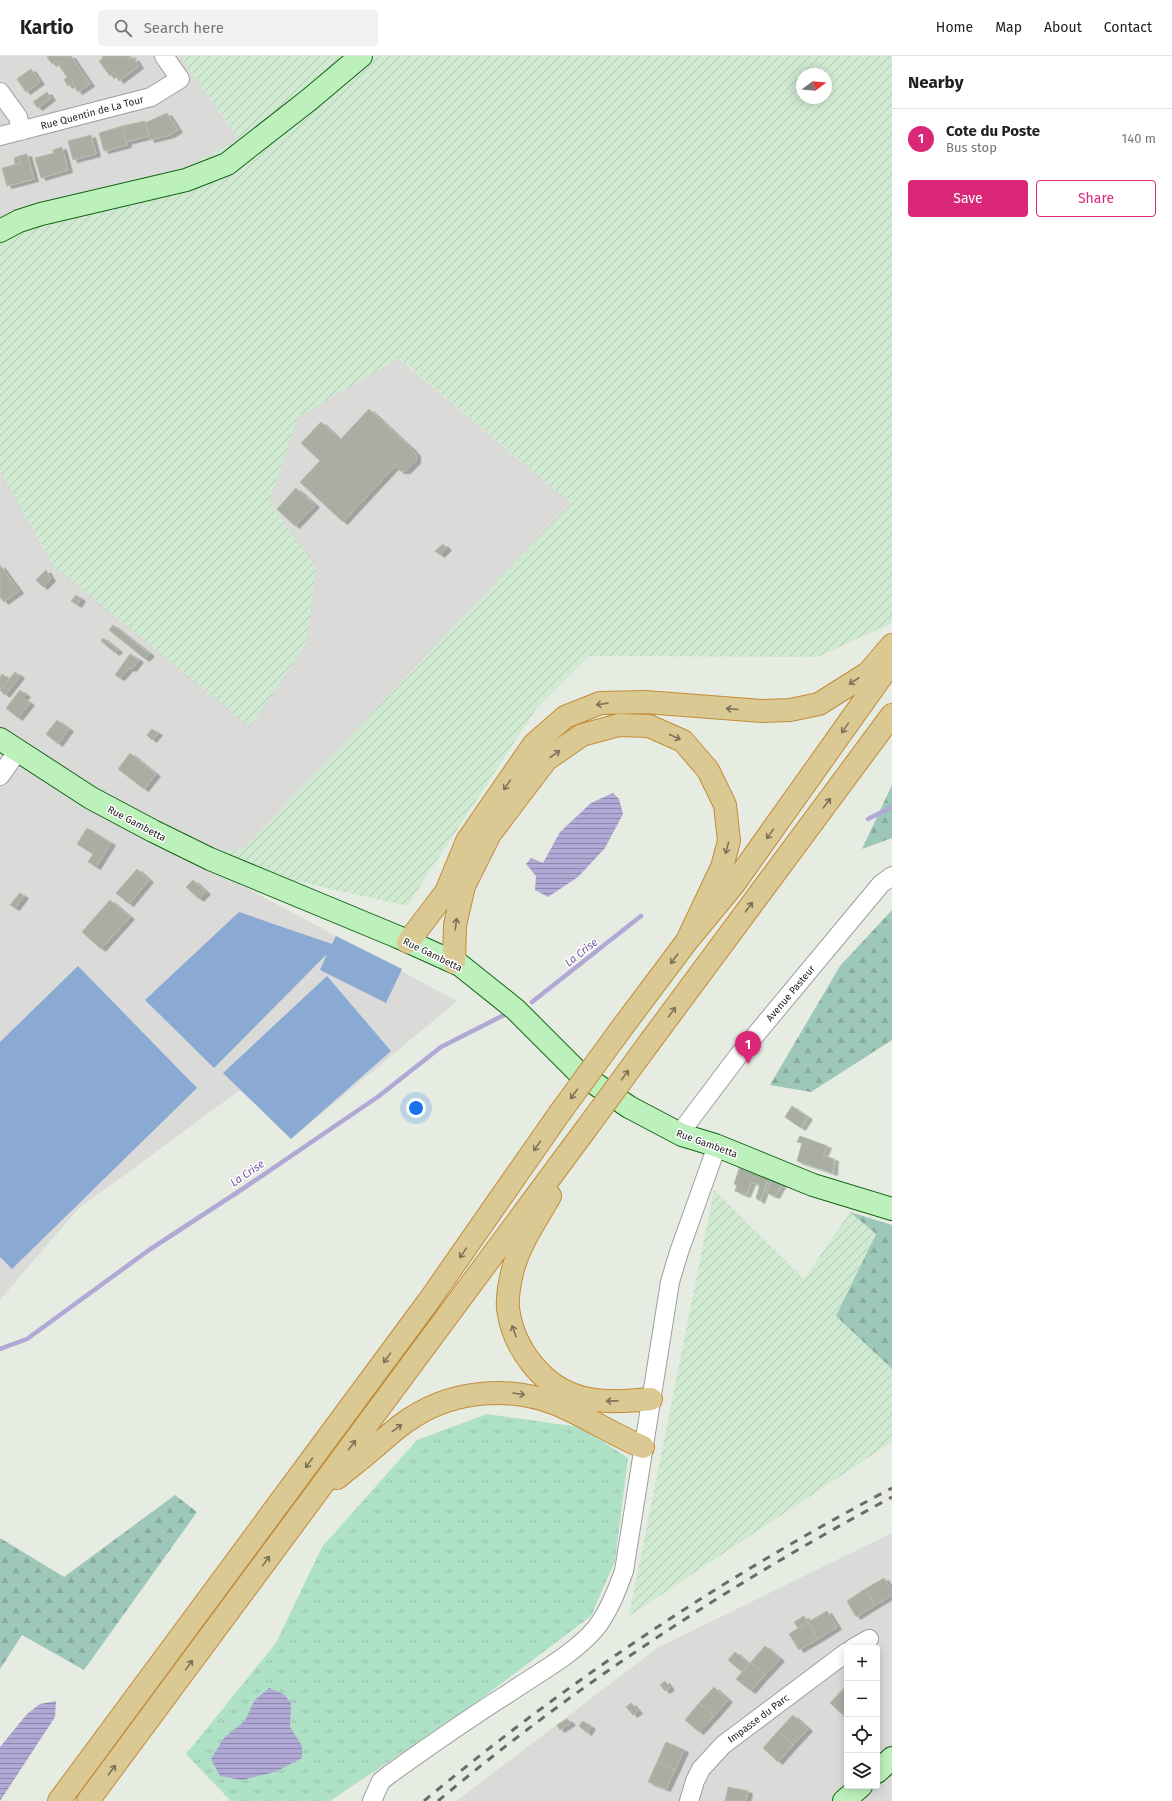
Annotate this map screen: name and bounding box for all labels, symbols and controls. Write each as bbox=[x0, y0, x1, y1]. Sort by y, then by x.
search box bbox=[98, 10, 378, 46]
text: Kartio bbox=[20, 16, 74, 39]
icon: search bbox=[112, 17, 134, 39]
text: Search here bbox=[144, 19, 224, 37]
text: Home bbox=[936, 19, 973, 36]
text: Map bbox=[995, 19, 1022, 36]
text: About bbox=[1044, 19, 1082, 36]
text: Contact bbox=[1104, 19, 1152, 36]
north arrow bbox=[796, 68, 832, 104]
text: Nearby bbox=[908, 72, 963, 93]
street label: Rue Quentin de La Tour bbox=[39, 93, 145, 132]
text: Cote du Poste bbox=[946, 122, 1040, 140]
text: 1 bbox=[918, 131, 924, 146]
text: 140 m bbox=[1122, 131, 1156, 146]
text: Bus stop bbox=[946, 140, 997, 155]
button: Save bbox=[908, 180, 1028, 217]
button: Share bbox=[1036, 180, 1156, 217]
one-way arrow bbox=[849, 677, 860, 685]
one-way arrow bbox=[596, 700, 609, 708]
one-way arrow bbox=[726, 705, 739, 712]
one-way arrow bbox=[841, 722, 849, 733]
one-way arrow bbox=[669, 734, 681, 741]
one-way arrow bbox=[549, 750, 560, 758]
one-way arrow bbox=[502, 779, 511, 790]
one-way arrow bbox=[822, 798, 831, 809]
street label: Rue Gambetta bbox=[105, 803, 168, 844]
one-way arrow bbox=[766, 828, 774, 839]
one-way arrow bbox=[722, 842, 730, 855]
one-way arrow bbox=[745, 902, 753, 913]
one-way arrow bbox=[452, 917, 460, 930]
street label: Rue Gambetta bbox=[401, 935, 464, 974]
water label: La Crise bbox=[562, 935, 601, 969]
one-way arrow bbox=[670, 953, 678, 964]
street label: Avenue Pasteur bbox=[764, 963, 818, 1024]
one-way arrow bbox=[668, 1006, 676, 1017]
pin: 1 bbox=[735, 1031, 761, 1064]
one-way arrow bbox=[621, 1070, 629, 1081]
one-way arrow bbox=[570, 1089, 578, 1100]
your location bbox=[406, 1098, 426, 1118]
street label: Rue Gambetta bbox=[674, 1127, 739, 1161]
one-way arrow bbox=[533, 1140, 541, 1151]
water label: La Crise bbox=[228, 1157, 267, 1189]
one-way arrow bbox=[459, 1247, 467, 1258]
one-way arrow bbox=[509, 1326, 517, 1338]
one-way arrow bbox=[382, 1353, 391, 1364]
one-way arrow bbox=[512, 1391, 525, 1399]
one-way arrow bbox=[606, 1397, 619, 1405]
one-way arrow bbox=[391, 1424, 402, 1432]
one-way arrow bbox=[348, 1439, 356, 1450]
one-way arrow bbox=[305, 1457, 314, 1468]
one-way arrow bbox=[262, 1555, 270, 1566]
map controls bbox=[844, 1645, 880, 1789]
button: + bbox=[844, 1645, 880, 1681]
one-way arrow bbox=[185, 1660, 193, 1671]
button: − bbox=[844, 1681, 880, 1717]
street label: Impasse du Parc bbox=[726, 1692, 792, 1746]
button: locate bbox=[844, 1717, 880, 1753]
button: layers bbox=[844, 1753, 880, 1789]
one-way arrow bbox=[107, 1764, 116, 1775]

